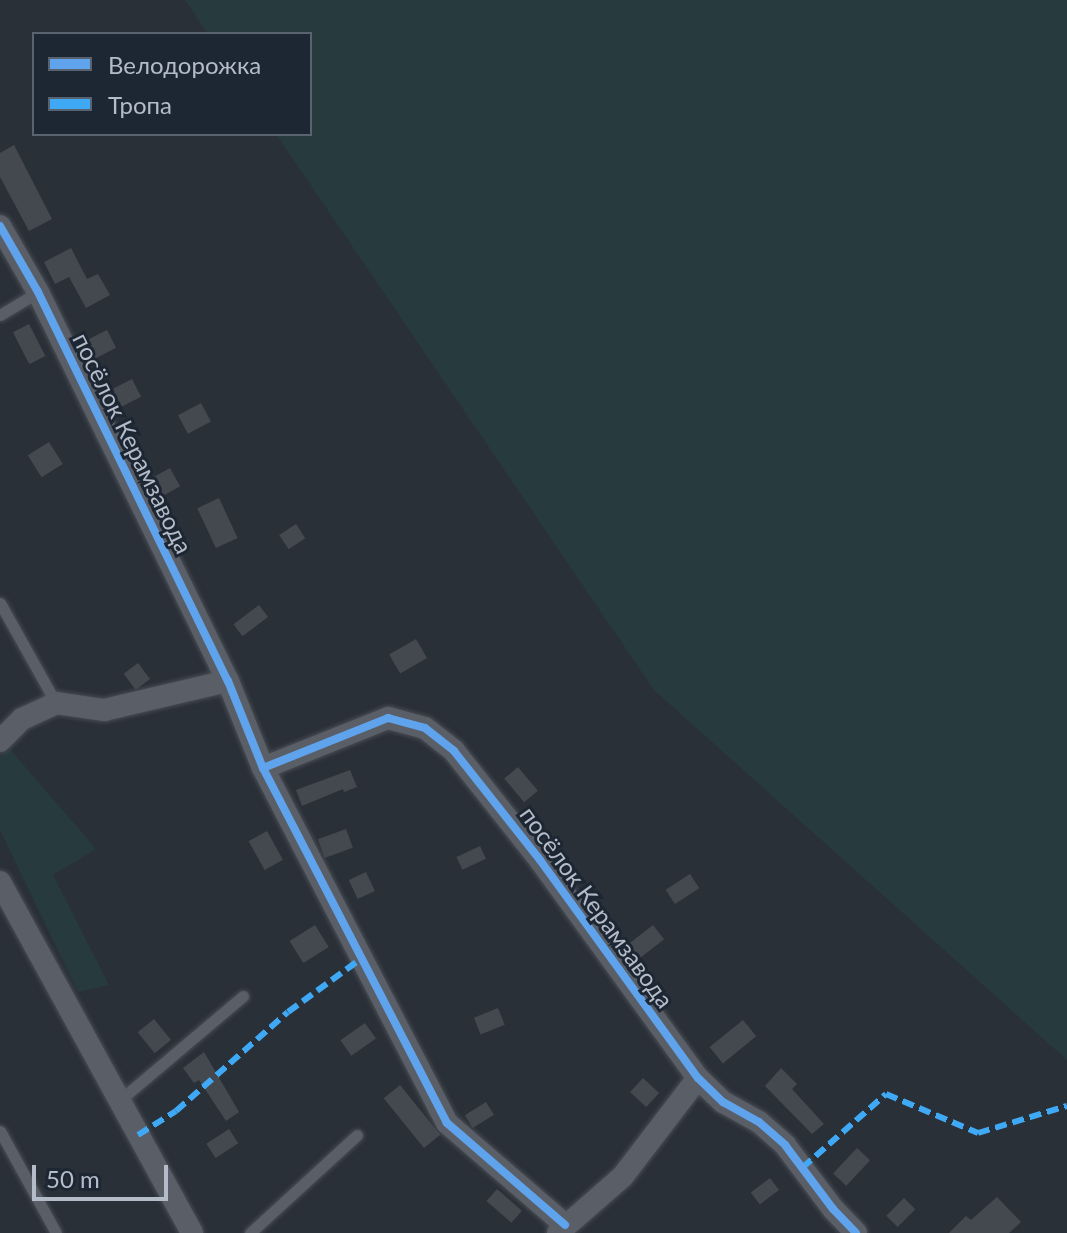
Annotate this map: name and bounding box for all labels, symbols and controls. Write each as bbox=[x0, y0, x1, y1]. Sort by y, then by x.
legend bbox=[32, 32, 312, 136]
text: Велодорожка bbox=[108, 50, 261, 79]
text: Тропа bbox=[108, 90, 172, 119]
street label: посёлок Керамзавода bbox=[67, 328, 199, 558]
street label: посёлок Керамзавода bbox=[514, 801, 680, 1013]
scale bar bbox=[36, 1149, 172, 1199]
text: 50 m bbox=[46, 1164, 100, 1193]

